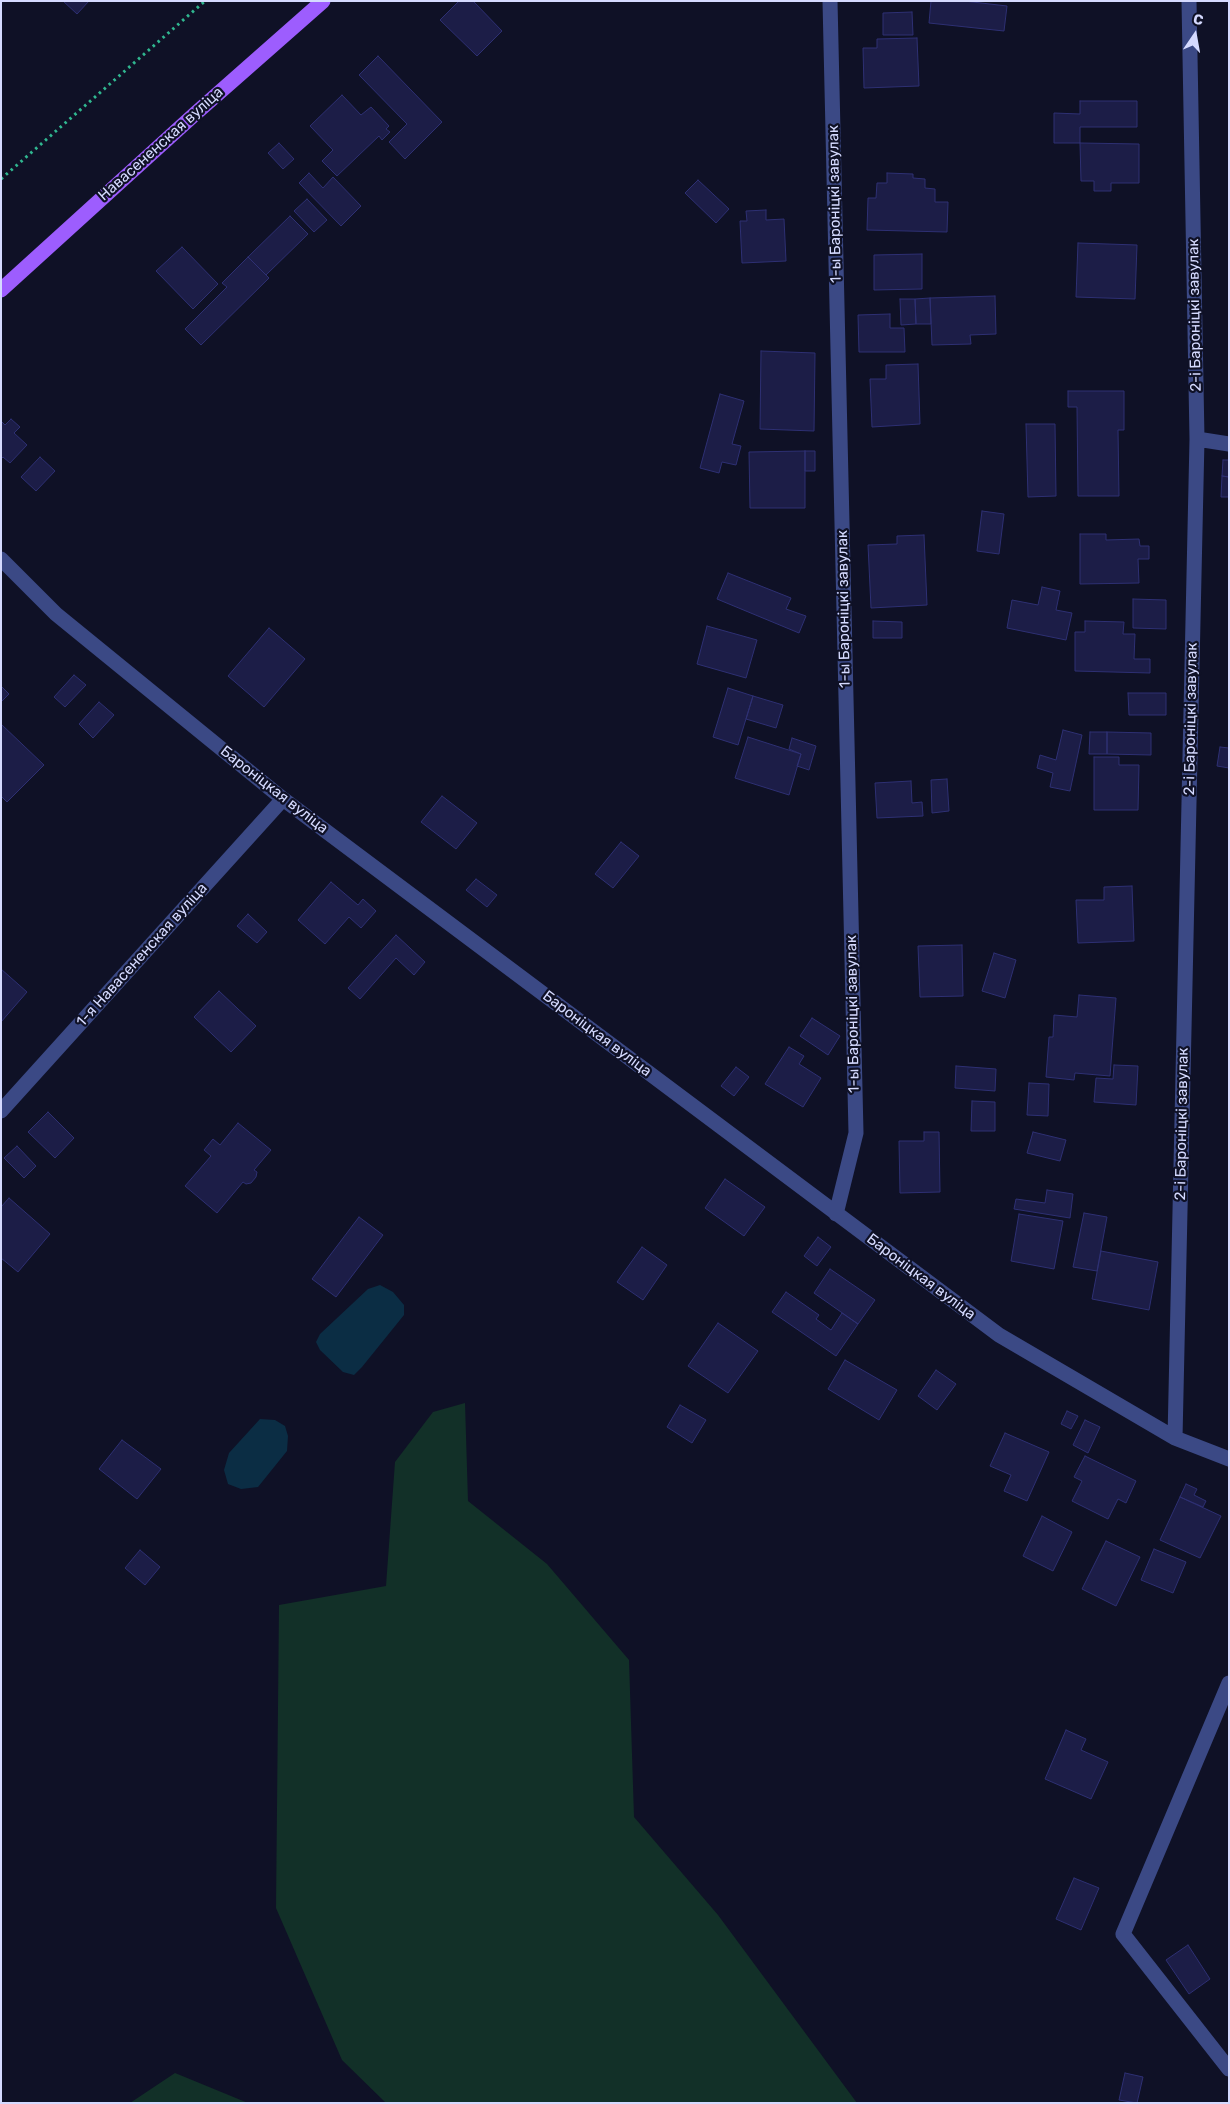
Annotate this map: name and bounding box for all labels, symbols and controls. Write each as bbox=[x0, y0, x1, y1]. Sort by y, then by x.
north arrow bbox=[1170, 10, 1220, 60]
text: С bbox=[1192, 11, 1205, 29]
street label: Навасененская вуліца bbox=[95, 83, 227, 205]
street label: 1-ы Бароніцкі завулак bbox=[825, 125, 845, 283]
street label: 2-і Бароніцкі завулак bbox=[1185, 238, 1205, 392]
street label: 1-ы Бароніцкі завулак bbox=[834, 530, 854, 688]
street label: 2-і Бароніцкі завулак bbox=[1181, 642, 1201, 796]
street label: Бароніцкая вуліца bbox=[217, 742, 331, 838]
street label: 1-я Навасененская вуліца bbox=[73, 879, 211, 1031]
street label: 1-ы Бароніцкі завулак bbox=[843, 935, 863, 1093]
street label: Бароніцкая вуліца bbox=[539, 987, 655, 1081]
street label: 2-і Бароніцкі завулак bbox=[1172, 1047, 1192, 1201]
street label: Бароніцкая вуліца bbox=[863, 1230, 979, 1324]

